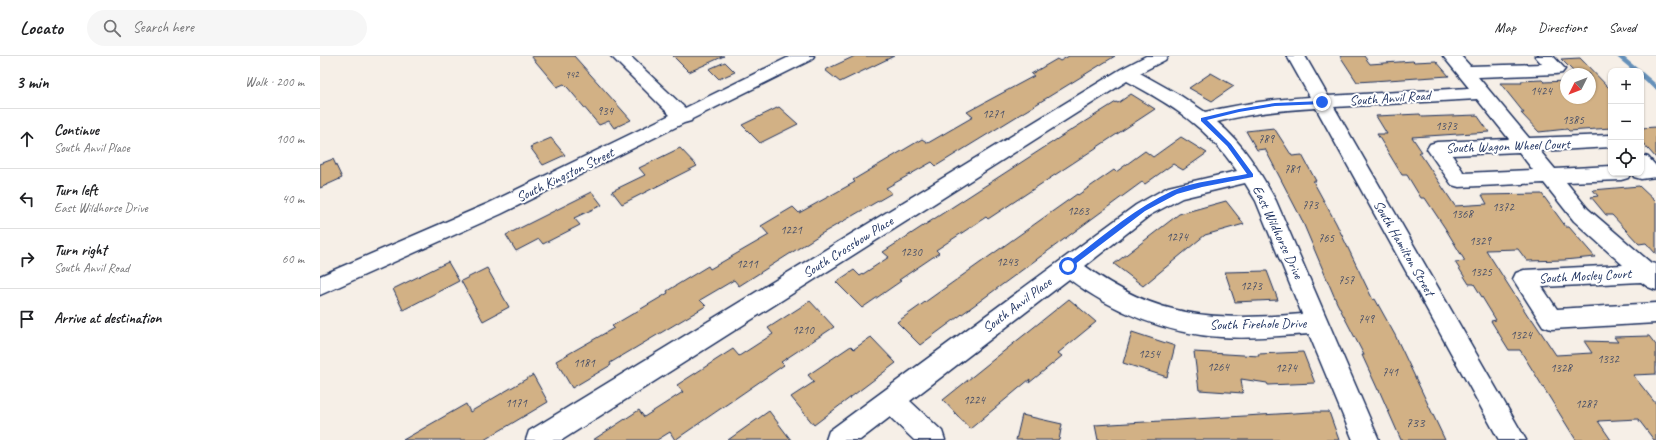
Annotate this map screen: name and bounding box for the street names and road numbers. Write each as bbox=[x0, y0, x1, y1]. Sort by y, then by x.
street label: South Anvil Road bbox=[1349, 87, 1434, 109]
street label: South Wagon Wheel Court bbox=[1446, 135, 1572, 157]
street label: South Kingston Street bbox=[514, 143, 618, 206]
street label: East Wildhorse Drive bbox=[1249, 183, 1308, 283]
street label: South Hamilton Street bbox=[1370, 197, 1439, 301]
street label: South Crossbow Place bbox=[800, 212, 897, 282]
street label: South Mosley Court bbox=[1538, 265, 1633, 287]
street label: South Anvil Place bbox=[979, 273, 1056, 336]
street label: South Firehole Drive bbox=[1209, 315, 1308, 333]

